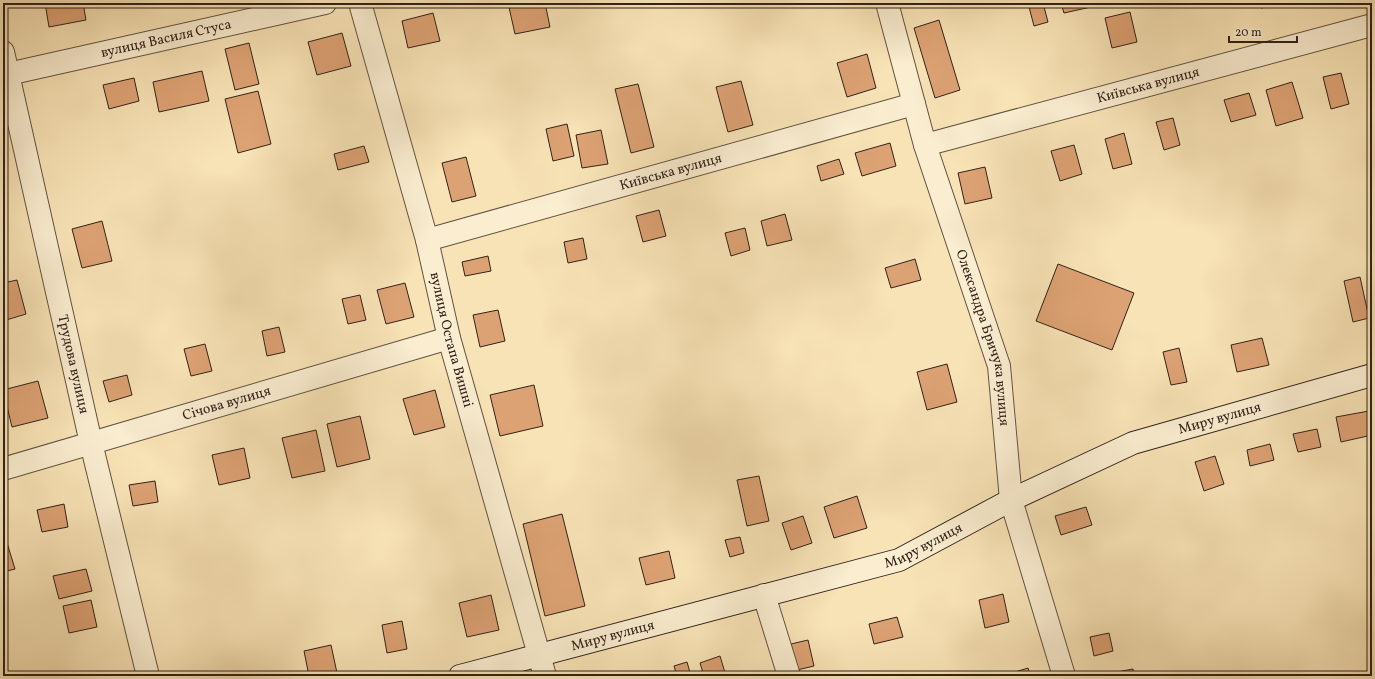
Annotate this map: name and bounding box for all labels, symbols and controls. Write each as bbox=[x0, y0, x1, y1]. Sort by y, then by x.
street label: вулиця Василя Стуса bbox=[99, 15, 233, 62]
scale bar bbox=[1229, 18, 1297, 44]
text: 20 m bbox=[1235, 25, 1262, 41]
street label: Київська вулиця bbox=[1095, 62, 1202, 108]
street label: Київська вулиця bbox=[617, 149, 724, 195]
street label: Олександра Бричука вулиця bbox=[951, 247, 1014, 427]
street label: вулиця Остапа Вишні bbox=[425, 270, 478, 410]
street label: Трудова вулиця bbox=[53, 313, 94, 415]
street label: Січова вулиця bbox=[180, 381, 273, 425]
street label: Миру вулиця bbox=[1176, 398, 1263, 439]
street label: Миру вулиця bbox=[882, 518, 966, 573]
street label: Миру вулиця bbox=[569, 616, 656, 656]

